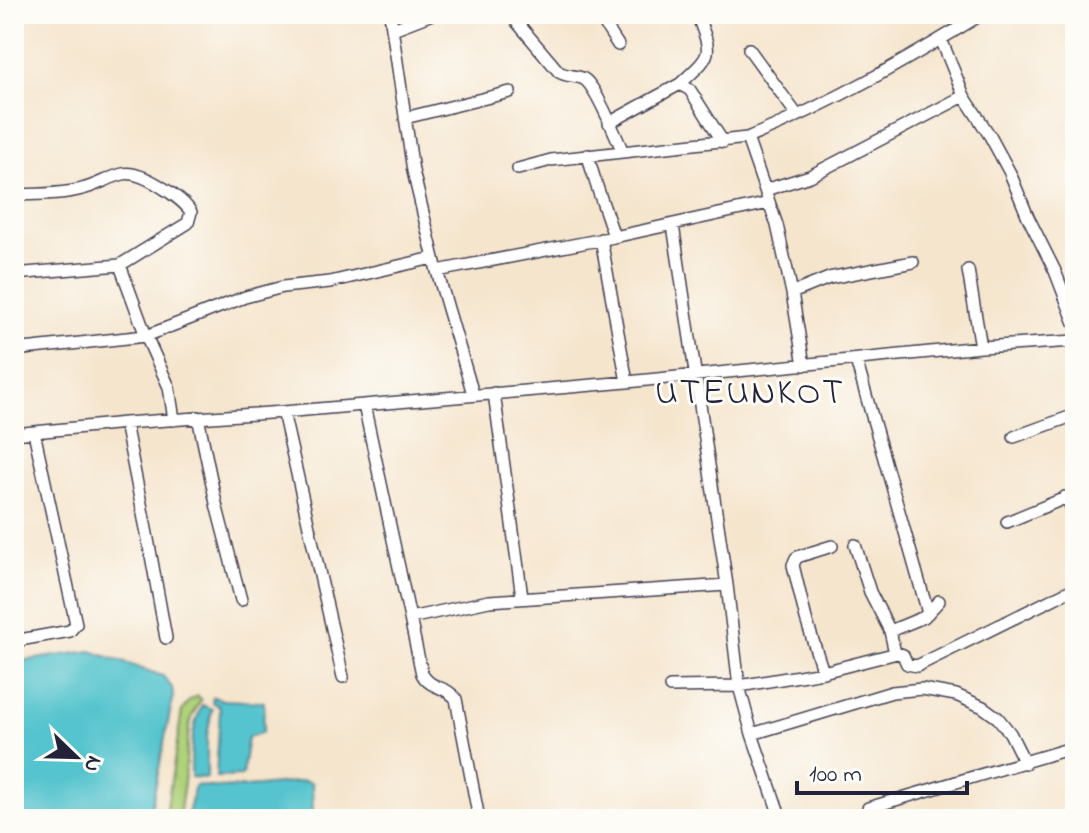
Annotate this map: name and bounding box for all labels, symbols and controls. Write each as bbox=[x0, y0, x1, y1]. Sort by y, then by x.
district label: UTEUNKOT bbox=[655, 368, 845, 421]
north arrow bbox=[36, 717, 116, 797]
scale bar bbox=[797, 745, 967, 795]
text: N bbox=[74, 751, 109, 777]
text: 100 m bbox=[809, 758, 862, 793]

